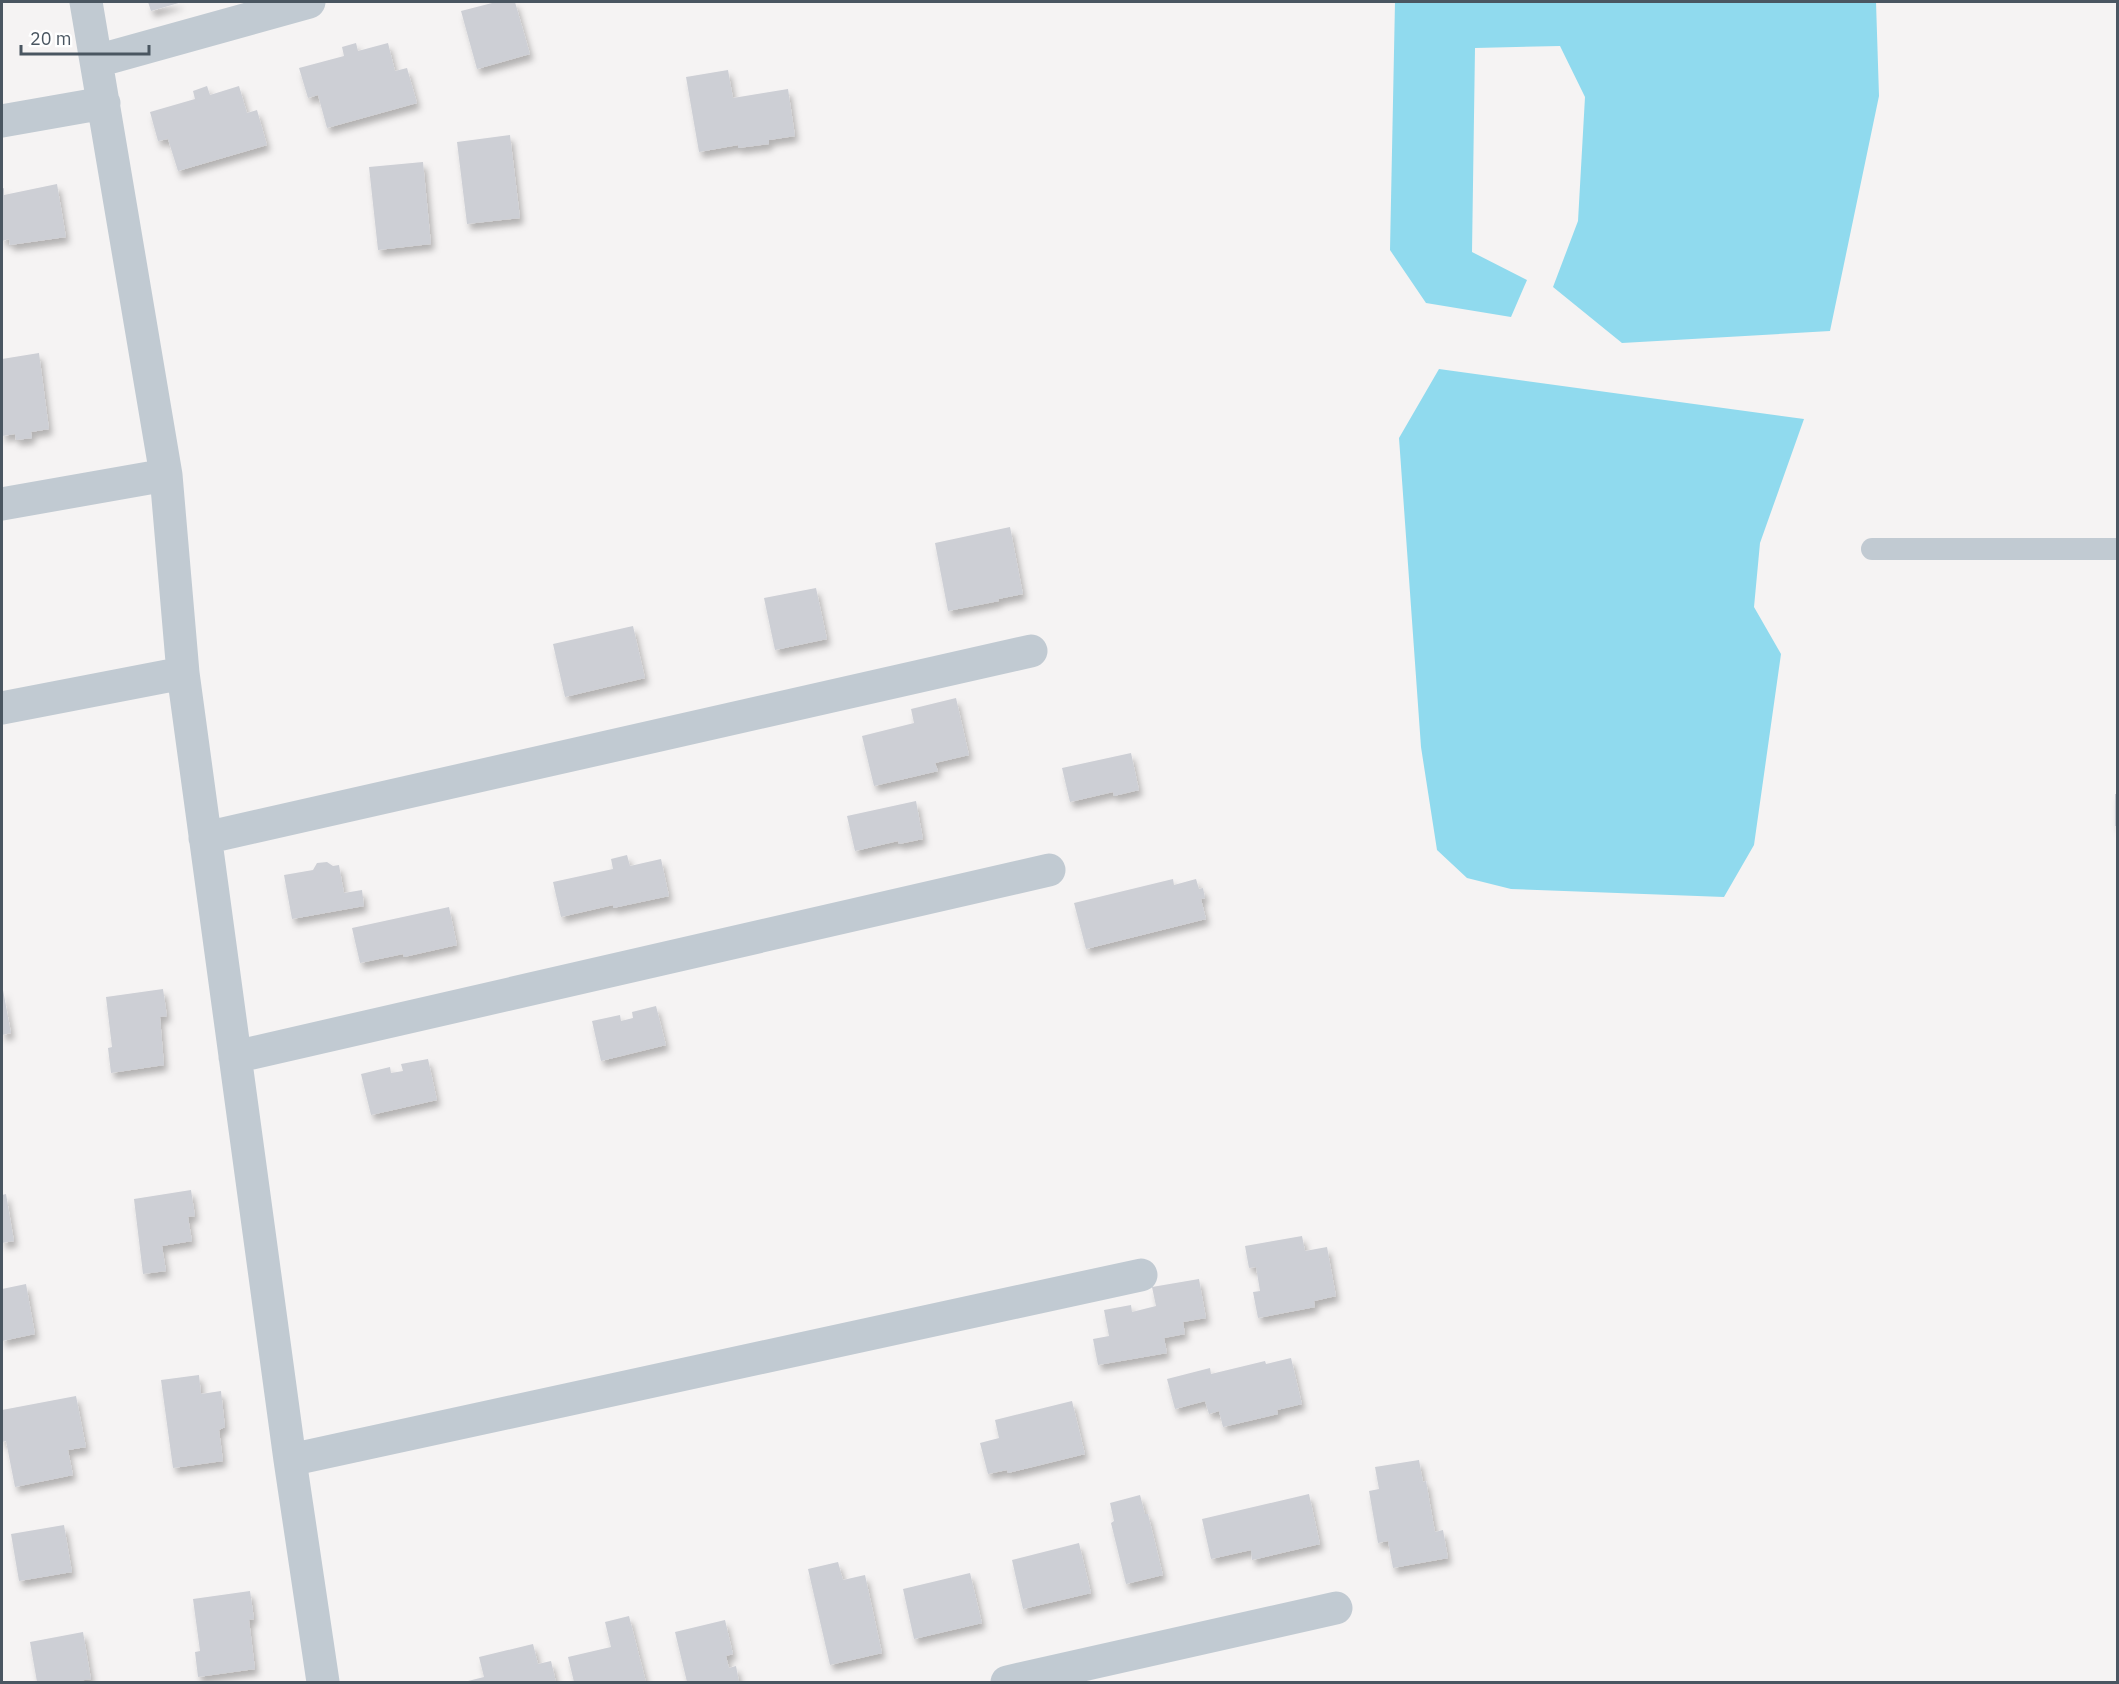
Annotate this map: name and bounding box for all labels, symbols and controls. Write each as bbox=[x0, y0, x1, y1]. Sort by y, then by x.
scale bar bbox=[21, 18, 148, 56]
text: 20 m bbox=[30, 27, 72, 50]

